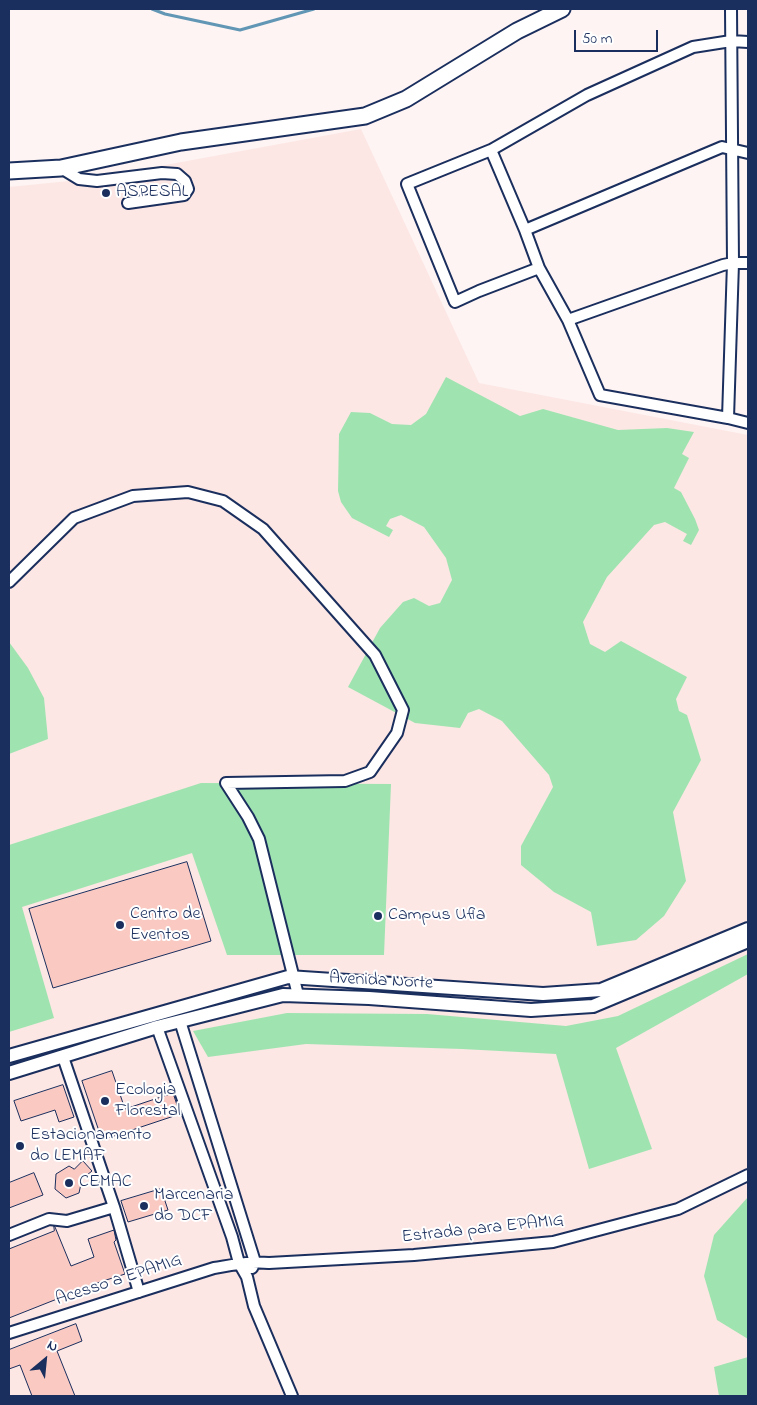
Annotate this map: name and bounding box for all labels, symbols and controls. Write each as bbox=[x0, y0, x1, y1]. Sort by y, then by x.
scale bar bbox=[577, 20, 661, 52]
text: 50 m bbox=[582, 28, 612, 50]
place label: ASPESAL bbox=[116, 182, 188, 204]
marker: ASPESAL bbox=[100, 187, 112, 199]
place label: Centro de Eventos bbox=[130, 904, 200, 946]
place label: Campus Ufla bbox=[388, 905, 485, 927]
marker: Campus Ufla bbox=[372, 910, 384, 922]
marker: Centro de Eventos bbox=[114, 919, 126, 931]
street label: Avenida Norte bbox=[328, 968, 434, 996]
place label: Ecologia Florestal bbox=[115, 1080, 181, 1122]
marker: Ecologia Florestal bbox=[99, 1095, 111, 1107]
place label: Estacionamento do LEMAF bbox=[30, 1125, 151, 1168]
marker: Estacionamento do LEMAF bbox=[14, 1140, 26, 1152]
place label: CEMAC bbox=[79, 1172, 132, 1194]
marker: CEMAC bbox=[63, 1177, 75, 1189]
place label: Marcenaria do DCF bbox=[154, 1185, 233, 1228]
marker: Marcenaria do DCF bbox=[138, 1200, 150, 1212]
street label: Estrada para EPAMIG bbox=[401, 1211, 565, 1249]
street label: Acesso a EPAMIG bbox=[53, 1250, 185, 1312]
north arrow bbox=[20, 1335, 70, 1385]
text: N bbox=[43, 1335, 61, 1358]

